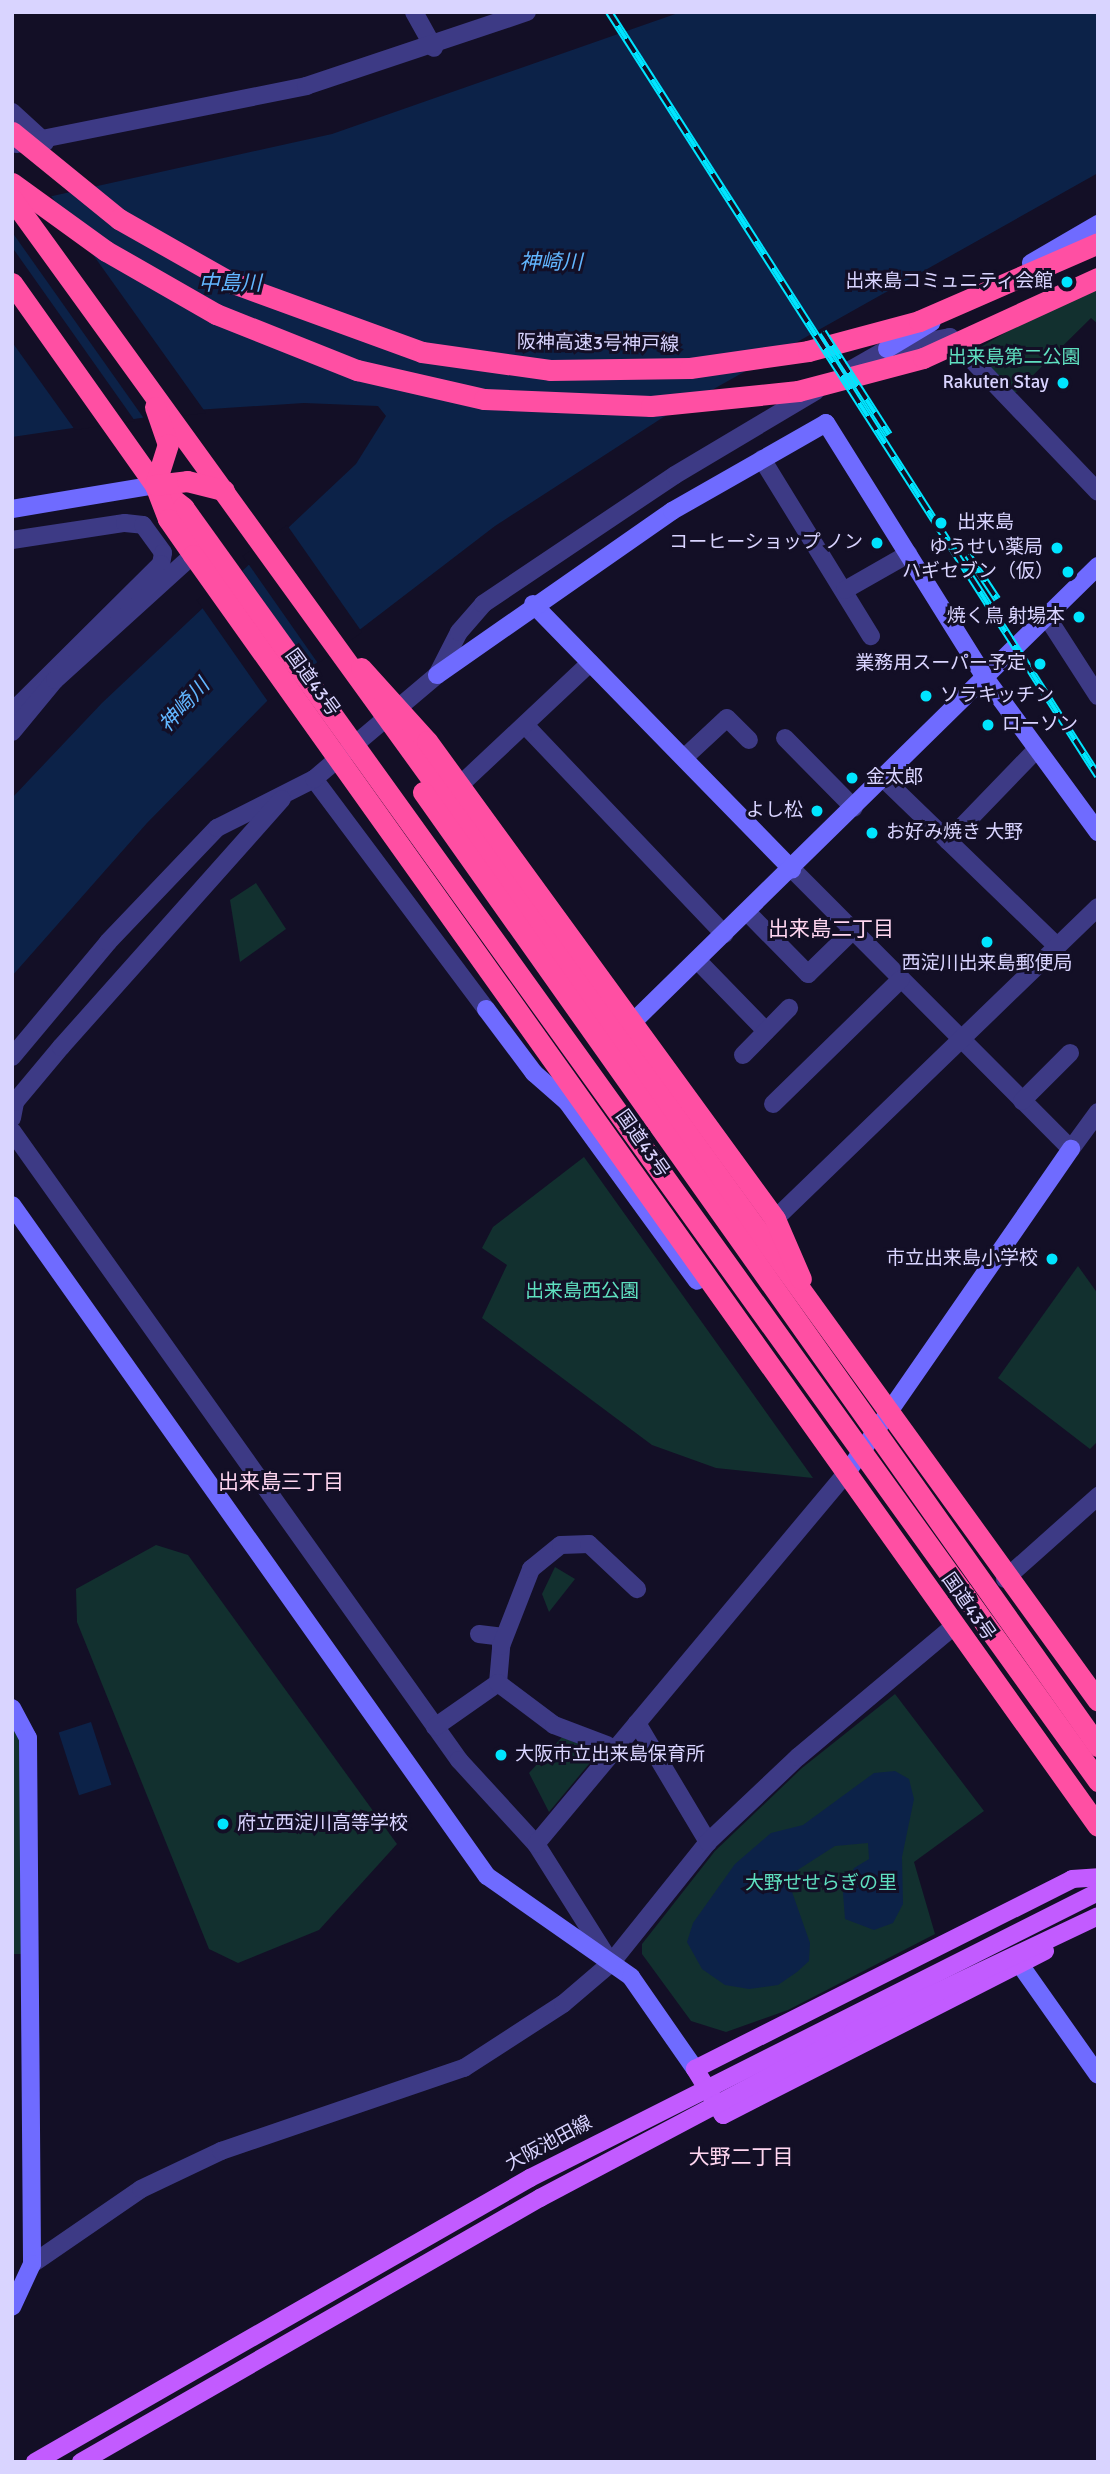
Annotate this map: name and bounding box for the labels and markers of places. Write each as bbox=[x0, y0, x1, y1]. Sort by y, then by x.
place label: 出来島コミュニティ会館 bbox=[844, 271, 1053, 293]
marker: 出来島コミュニティ会館 bbox=[1059, 274, 1075, 290]
place label: Rakuten Stay bbox=[942, 372, 1049, 394]
marker: Rakuten Stay bbox=[1055, 375, 1071, 391]
place label: 出来島 bbox=[957, 512, 1014, 534]
marker: 出来島 bbox=[931, 513, 951, 533]
place label: コーヒーショップ ノン bbox=[669, 532, 863, 554]
marker: コーヒーショップ ノン bbox=[869, 535, 885, 551]
place label: ゆうせい薬局 bbox=[929, 537, 1043, 559]
marker: ゆうせい薬局 bbox=[1049, 540, 1065, 556]
place label: ハギセブン（仮） bbox=[902, 561, 1054, 583]
marker: ハギセブン（仮） bbox=[1060, 564, 1076, 580]
place label: 焼く鳥 射場本 bbox=[947, 606, 1065, 628]
marker: 焼く鳥 射場本 bbox=[1071, 609, 1087, 625]
place label: 業務用スーパー予定 bbox=[855, 653, 1026, 675]
marker: 業務用スーパー予定 bbox=[1032, 656, 1048, 672]
place label: ソラキッチン bbox=[940, 685, 1054, 707]
marker: ソラキッチン bbox=[918, 688, 934, 704]
place label: ローソン bbox=[1002, 714, 1078, 736]
marker: ローソン bbox=[980, 717, 996, 733]
place label: 金太郎 bbox=[866, 767, 923, 789]
marker: 金太郎 bbox=[844, 770, 860, 786]
place label: よし松 bbox=[746, 800, 803, 822]
marker: よし松 bbox=[809, 803, 825, 819]
place label: お好み焼き 大野 bbox=[886, 822, 1023, 844]
marker: お好み焼き 大野 bbox=[864, 825, 880, 841]
marker: 西淀川出来島郵便局 bbox=[979, 934, 995, 950]
place label: 西淀川出来島郵便局 bbox=[902, 953, 1072, 975]
place label: 市立出来島小学校 bbox=[886, 1248, 1038, 1270]
marker: 市立出来島小学校 bbox=[1044, 1251, 1060, 1267]
place label: 大阪市立出来島保育所 bbox=[515, 1744, 705, 1766]
marker: 大阪市立出来島保育所 bbox=[493, 1747, 509, 1763]
place label: 府立西淀川高等学校 bbox=[237, 1813, 408, 1835]
marker: 府立西淀川高等学校 bbox=[215, 1816, 231, 1832]

